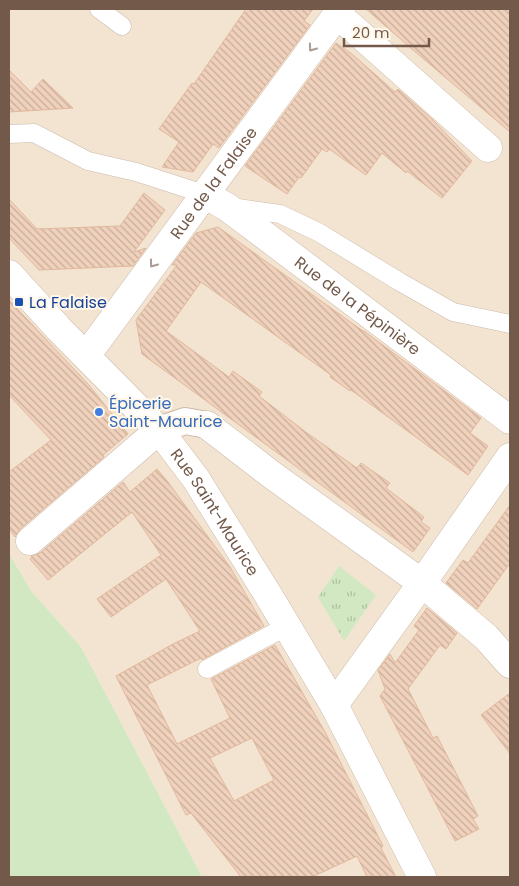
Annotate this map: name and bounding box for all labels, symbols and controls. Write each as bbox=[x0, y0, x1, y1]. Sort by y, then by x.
scale bar bbox=[344, 15, 429, 47]
text: 20 m bbox=[352, 22, 390, 43]
one-way arrow bbox=[309, 42, 318, 52]
street label: Rue de la Falaise bbox=[164, 122, 262, 244]
street label: Rue de la Pépinière bbox=[290, 250, 425, 360]
one-way arrow bbox=[151, 258, 159, 267]
place label: La Falaise bbox=[29, 291, 107, 314]
marker: La Falaise bbox=[13, 296, 25, 308]
place label: Épicerie Saint-Maurice bbox=[109, 392, 222, 433]
marker: Épicerie Saint-Maurice bbox=[93, 406, 105, 418]
street label: Rue Saint-Maurice bbox=[165, 444, 265, 580]

